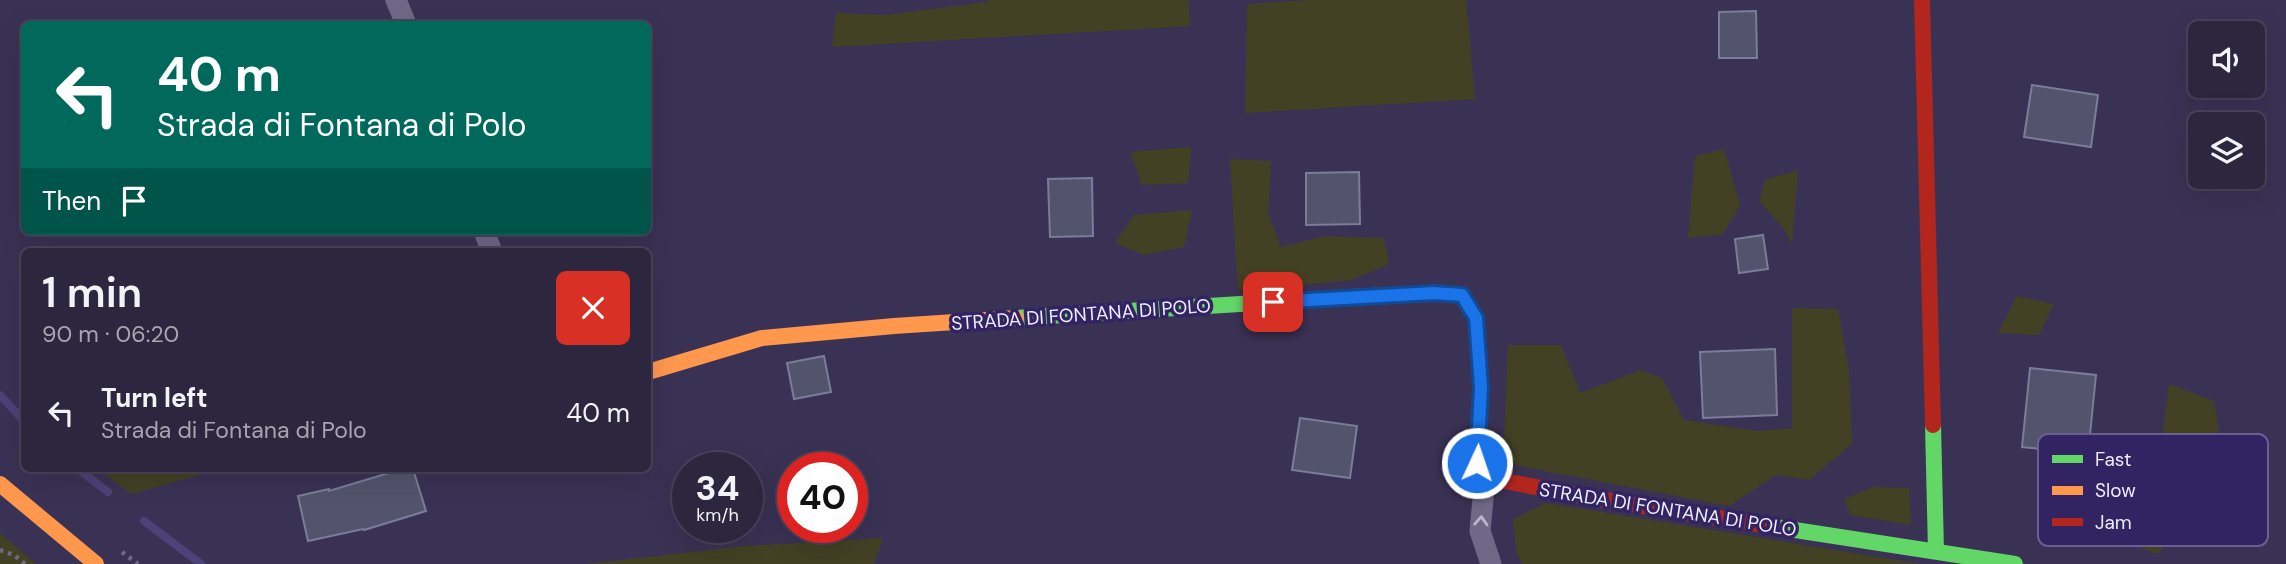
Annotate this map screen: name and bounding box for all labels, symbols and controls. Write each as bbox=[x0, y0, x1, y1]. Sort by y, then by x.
map controls bbox=[2188, 21, 2265, 189]
button: sound bbox=[2188, 21, 2265, 98]
text: 40 m bbox=[157, 42, 281, 106]
icon: left bbox=[42, 49, 133, 140]
text: Strada di Fontana di Polo bbox=[157, 104, 527, 146]
button: layers bbox=[2188, 112, 2265, 189]
icon: arrive bbox=[115, 182, 153, 220]
text: Then bbox=[42, 184, 101, 218]
text: 1 min bbox=[42, 265, 142, 320]
button: close bbox=[556, 271, 630, 345]
pin bbox=[1243, 272, 1303, 332]
icon: arrive bbox=[1254, 283, 1292, 321]
street label: STRADA DI FONTANA DI POLO bbox=[950, 293, 1212, 336]
text: 90 m · 06:20 bbox=[42, 319, 179, 349]
text: Turn left bbox=[101, 381, 208, 415]
icon: left bbox=[42, 394, 80, 432]
text: 40 m bbox=[566, 396, 630, 430]
text: Strada di Fontana di Polo bbox=[101, 415, 367, 445]
position arrow bbox=[1440, 426, 1514, 500]
legend bbox=[2038, 434, 2268, 546]
text: Fast bbox=[2095, 447, 2131, 472]
speed limit sign: 40 bbox=[777, 452, 868, 543]
text: 34 bbox=[696, 465, 739, 511]
street label: STRADA DI FONTANA DI POLO bbox=[1538, 477, 1798, 542]
text: Slow bbox=[2095, 478, 2136, 503]
text: km/h bbox=[696, 503, 739, 527]
text: Jam bbox=[2095, 510, 2132, 535]
one-way arrow bbox=[1474, 515, 1489, 526]

